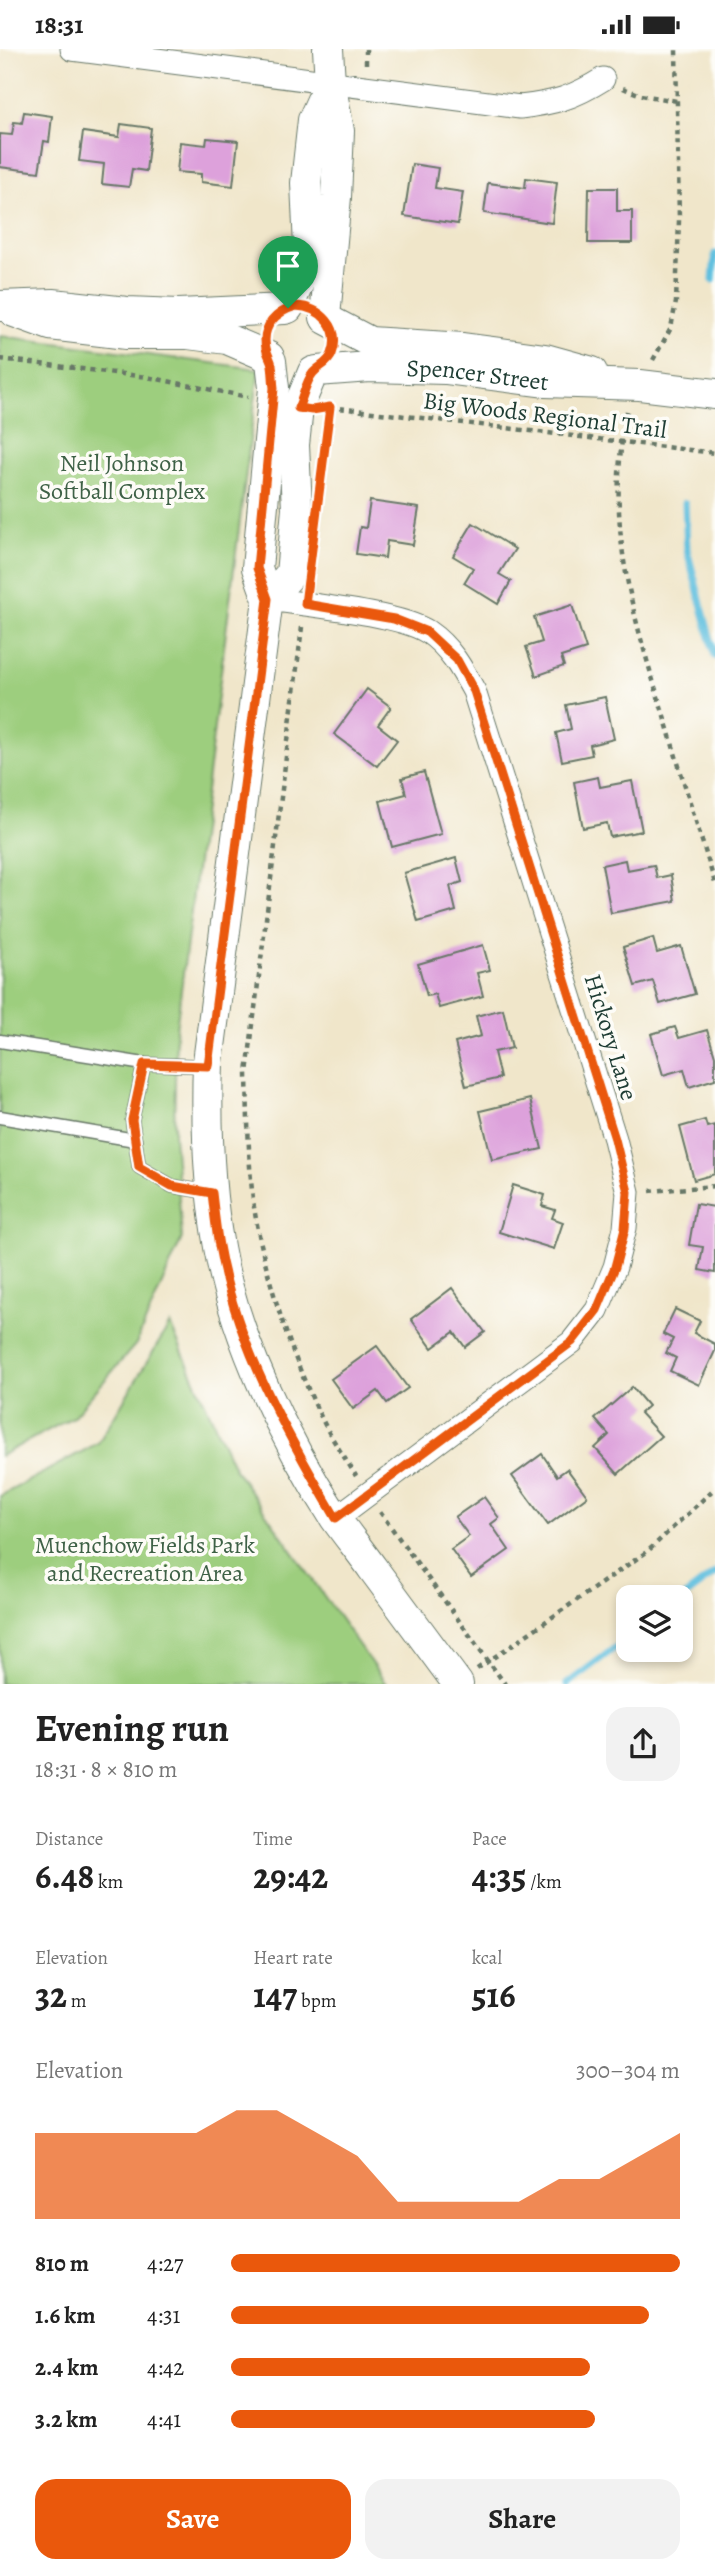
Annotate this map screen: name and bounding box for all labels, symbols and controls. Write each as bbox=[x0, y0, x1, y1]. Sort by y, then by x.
text: 18:31 bbox=[35, 7, 83, 42]
pin bbox=[258, 236, 318, 308]
icon: arrive bbox=[269, 247, 307, 285]
street label: Spencer Street bbox=[406, 352, 551, 398]
street label: Big Woods Regional Trail bbox=[422, 384, 669, 446]
park label: Neil Johnson Softball Complex bbox=[39, 447, 206, 507]
street label: Hickory Lane bbox=[577, 970, 645, 1104]
park label: Muenchow Fields Park and Recreation Area bbox=[35, 1529, 255, 1589]
map controls bbox=[616, 1585, 693, 1662]
button: layers bbox=[616, 1585, 693, 1662]
text: Evening run bbox=[35, 1702, 229, 1754]
button: share bbox=[606, 1707, 680, 1781]
text: 18:31 · 8 × 810 m bbox=[35, 1754, 177, 1785]
text: Distance bbox=[35, 1826, 103, 1852]
text: Time bbox=[253, 1826, 293, 1852]
text: Pace bbox=[472, 1826, 507, 1852]
text: 6.48 bbox=[35, 1852, 94, 1900]
text: 29:42 bbox=[253, 1852, 328, 1900]
text: 4:35 bbox=[472, 1852, 526, 1900]
text: km bbox=[94, 1869, 123, 1895]
text: /km bbox=[526, 1869, 562, 1895]
text: Elevation bbox=[35, 1945, 108, 1971]
text: Heart rate bbox=[253, 1945, 333, 1971]
text: kcal bbox=[472, 1945, 502, 1971]
text: 32 bbox=[35, 1971, 67, 2019]
text: 147 bbox=[253, 1971, 297, 2019]
text: 516 bbox=[472, 1971, 515, 2019]
text: m bbox=[67, 1988, 87, 2014]
text: bpm bbox=[297, 1988, 337, 2014]
text: Elevation bbox=[35, 2055, 123, 2086]
text: 300–304 m bbox=[576, 2055, 680, 2086]
text: 810 m bbox=[35, 2248, 89, 2279]
text: 4:27 bbox=[147, 2248, 183, 2279]
text: 1.6 km bbox=[35, 2300, 95, 2331]
text: 4:31 bbox=[147, 2300, 180, 2331]
text: 2.4 km bbox=[35, 2352, 98, 2383]
text: 4:42 bbox=[147, 2352, 184, 2383]
text: 3.2 km bbox=[35, 2404, 98, 2435]
text: 4:41 bbox=[147, 2404, 181, 2435]
button: Save bbox=[35, 2479, 351, 2559]
button: Share bbox=[365, 2479, 680, 2559]

